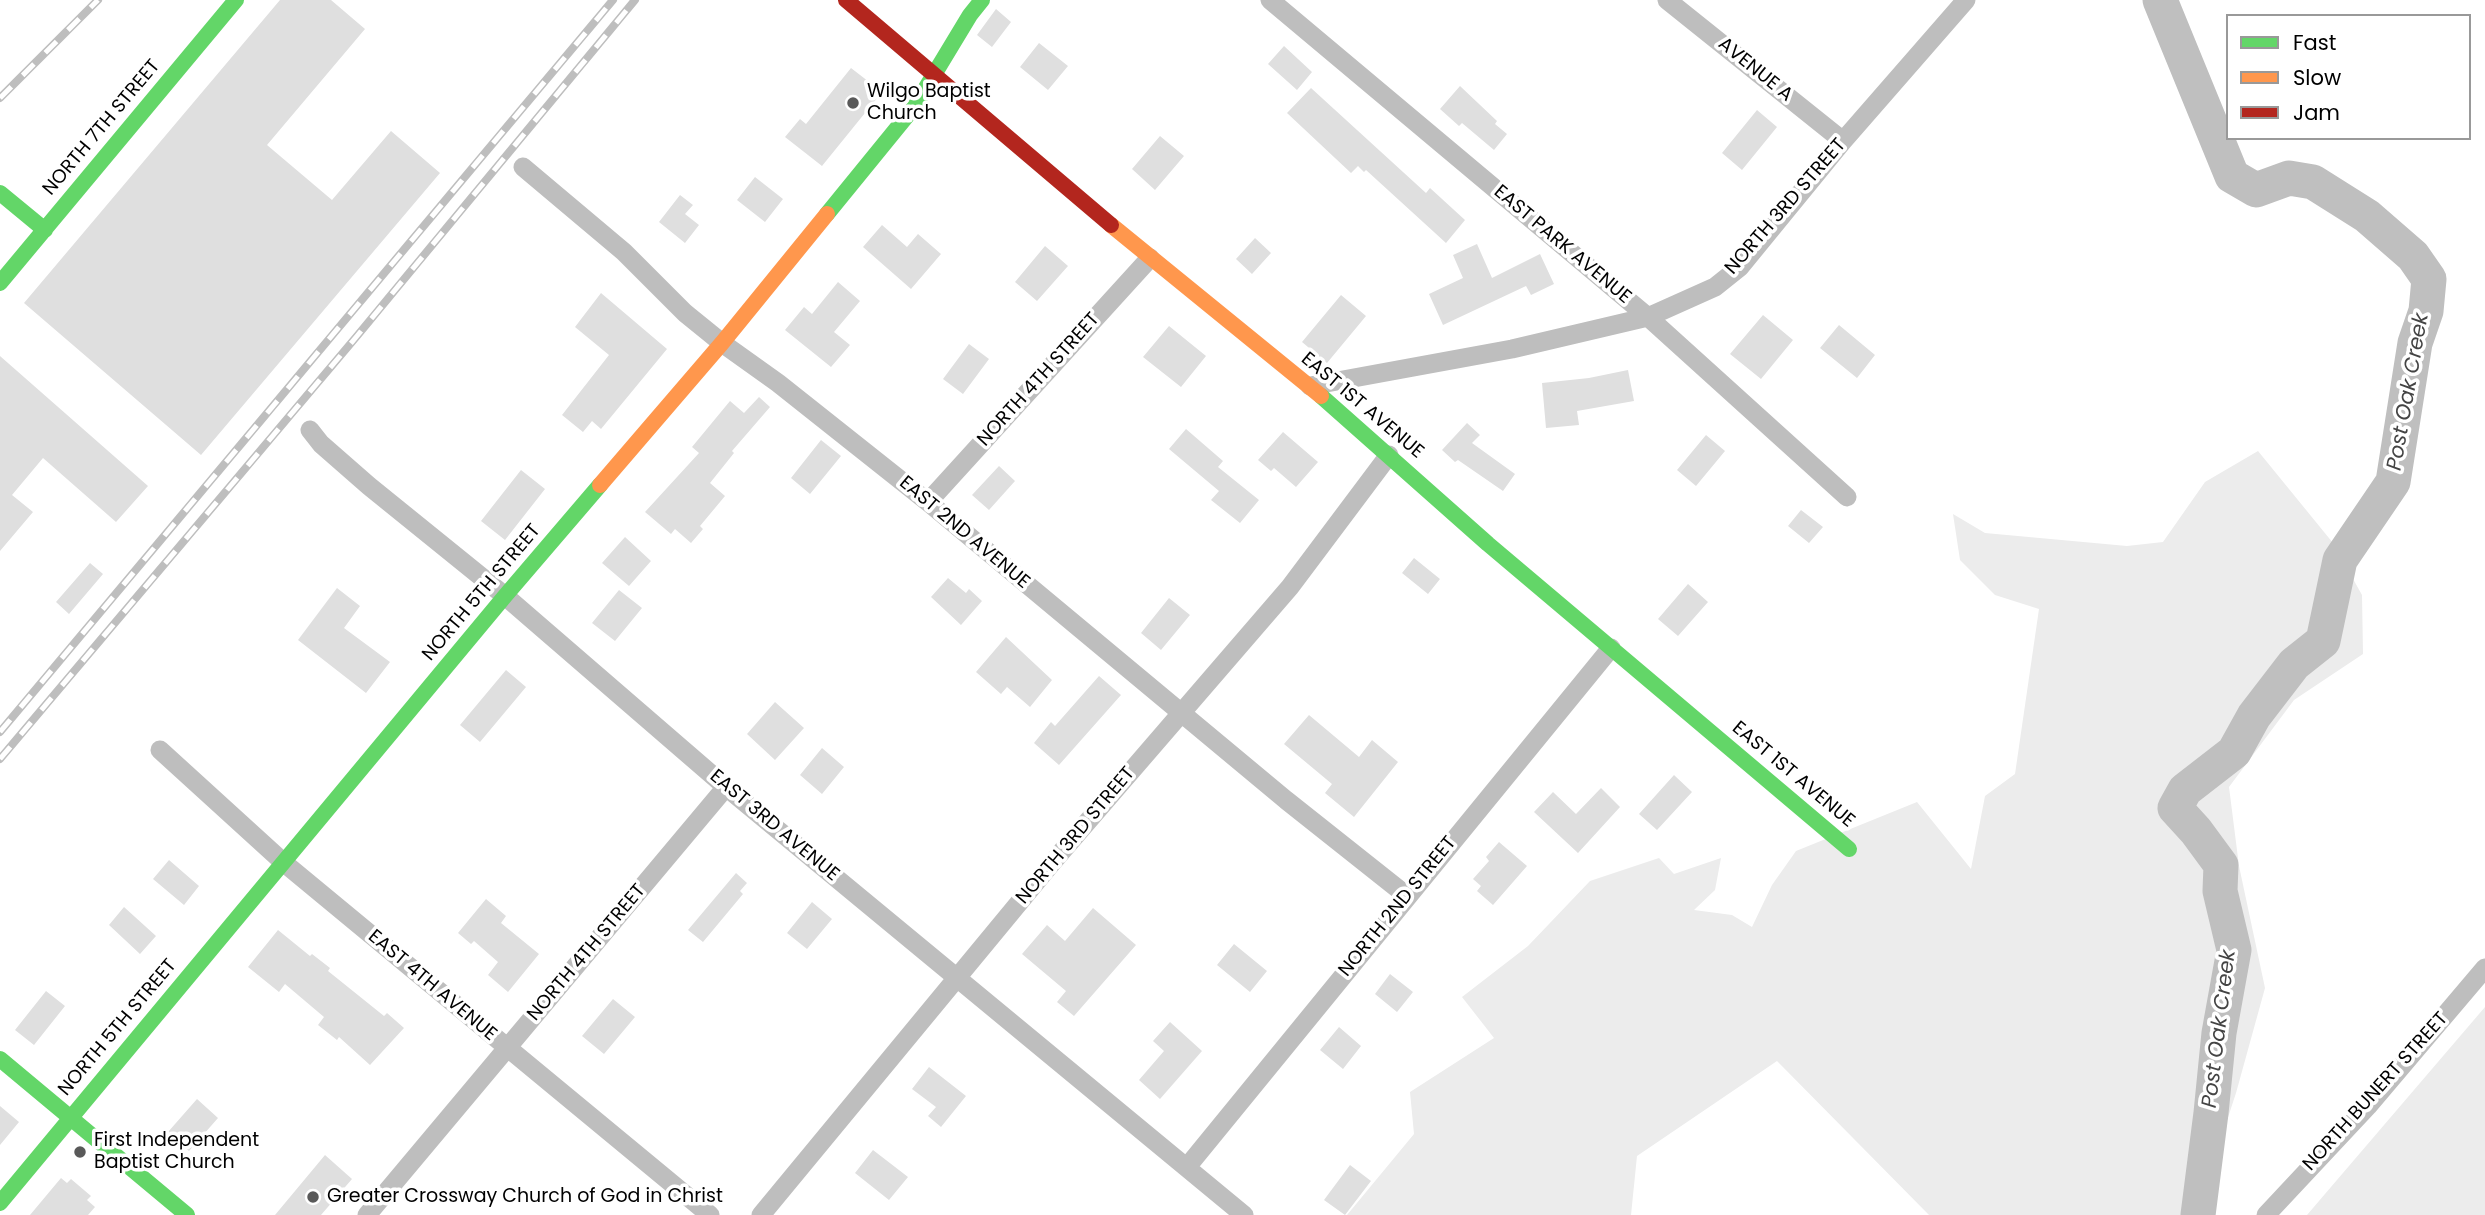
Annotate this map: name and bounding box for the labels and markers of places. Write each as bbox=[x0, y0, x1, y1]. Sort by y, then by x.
place label: Wilgo Baptist Church bbox=[867, 81, 991, 125]
marker: Wilgo Baptist Church bbox=[845, 95, 861, 111]
place label: First Independent Baptist Church bbox=[94, 1130, 259, 1174]
marker: First Independent Baptist Church bbox=[72, 1144, 88, 1160]
place label: Greater Crossway Church of God in Christ bbox=[327, 1186, 723, 1208]
marker: Greater Crossway Church of God in Christ bbox=[305, 1189, 321, 1205]

